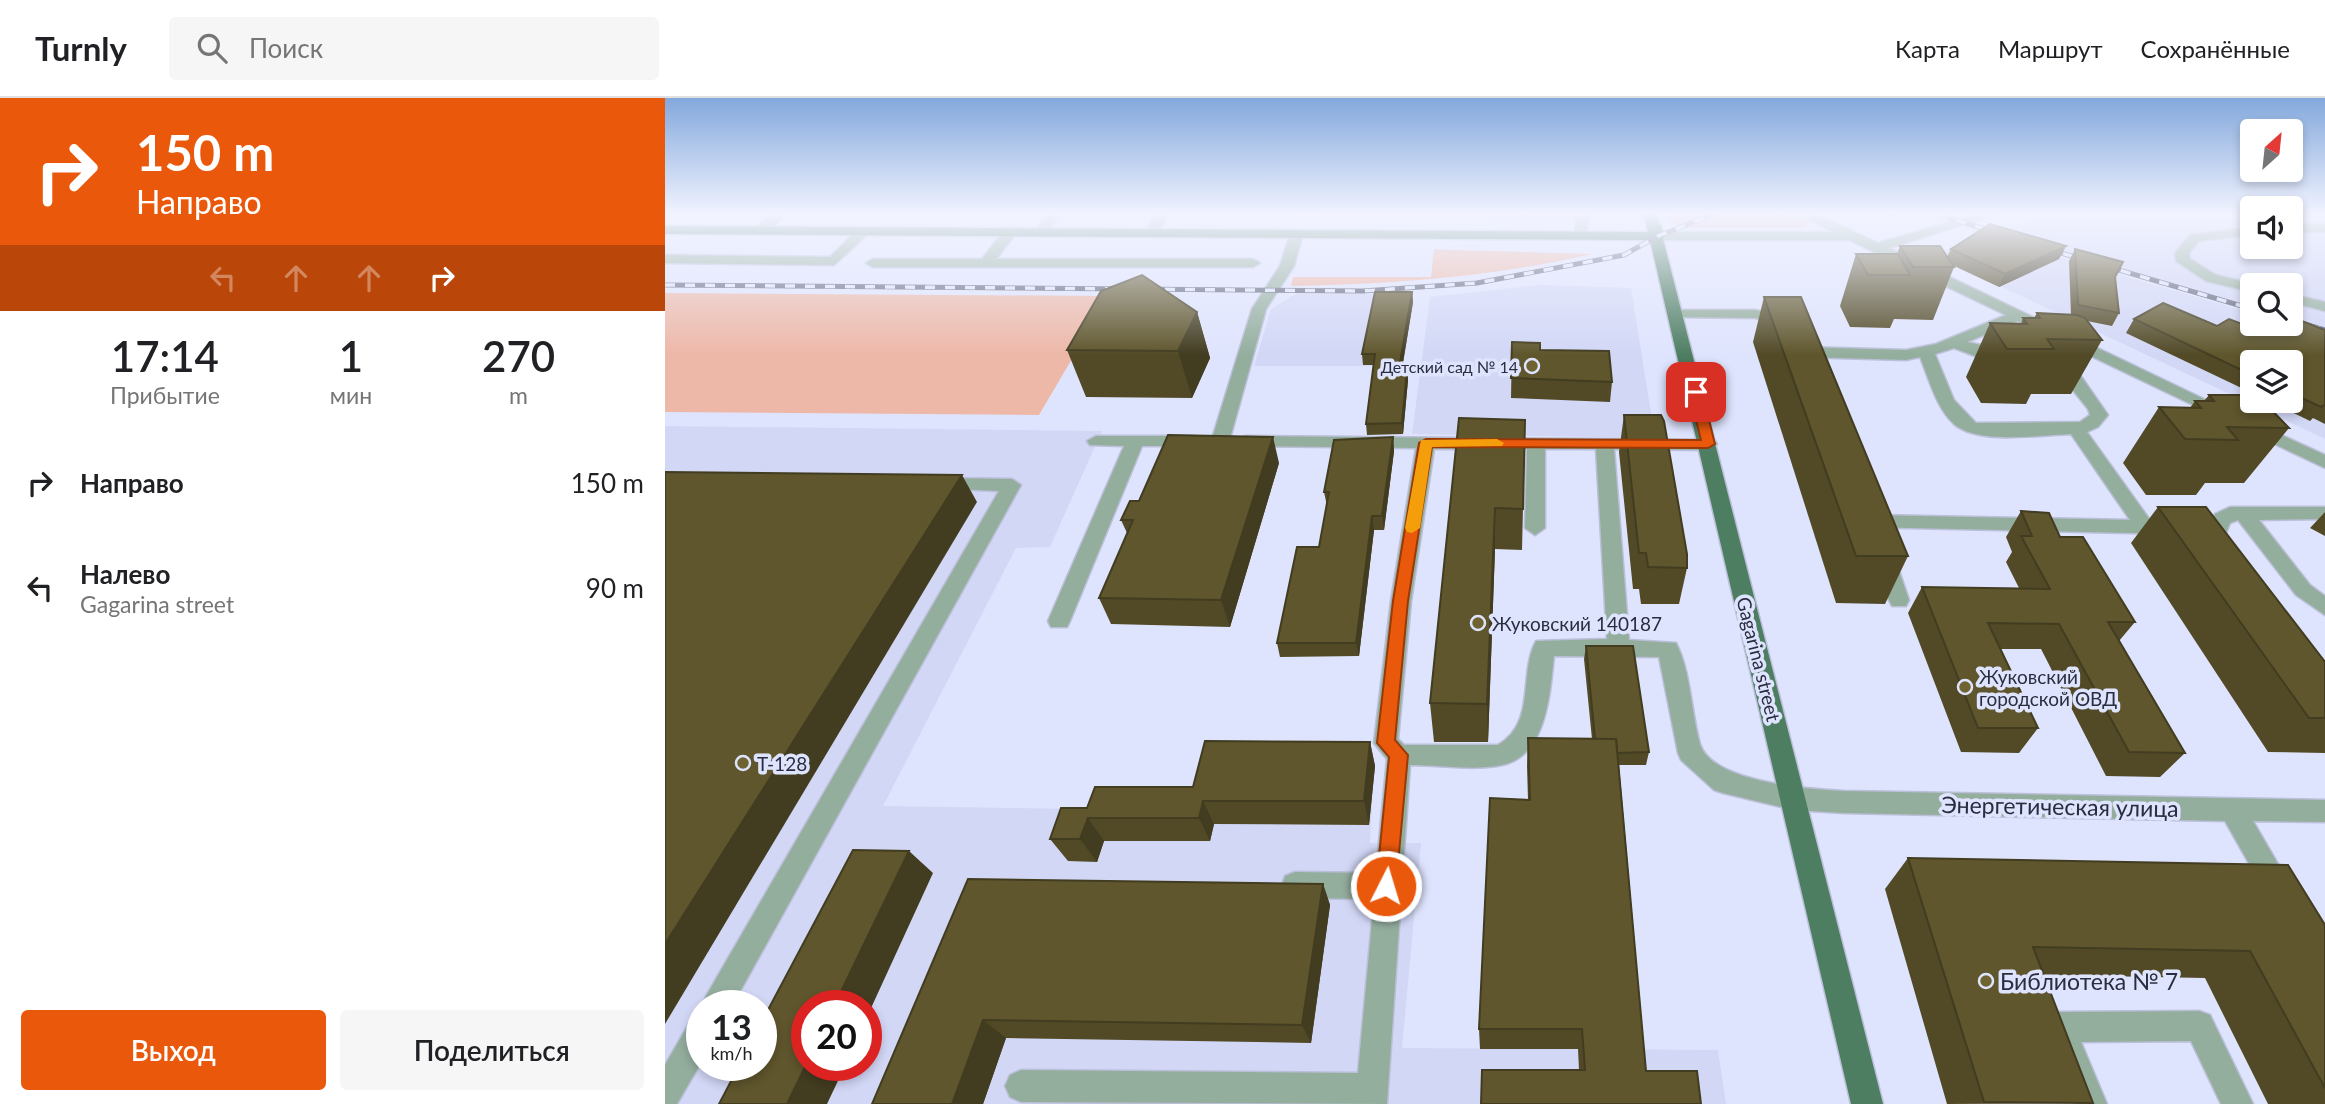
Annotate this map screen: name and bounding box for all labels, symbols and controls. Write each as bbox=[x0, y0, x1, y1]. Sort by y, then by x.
search box bbox=[169, 17, 659, 80]
text: Turnly bbox=[35, 28, 127, 68]
icon: search bbox=[193, 29, 231, 67]
text: Поиск bbox=[249, 32, 323, 64]
text: Карта bbox=[1895, 34, 1960, 63]
text: Маршрут bbox=[1998, 34, 2103, 63]
text: Сохранённые bbox=[2141, 34, 2290, 63]
north arrow bbox=[2240, 119, 2303, 182]
map controls bbox=[2240, 119, 2303, 413]
text: 150 m bbox=[136, 123, 274, 181]
icon: right bbox=[21, 126, 112, 217]
text: Направо bbox=[136, 182, 262, 221]
button: sound bbox=[2240, 196, 2303, 259]
icon: left bbox=[204, 259, 242, 297]
icon: ahead bbox=[277, 259, 315, 297]
icon: ahead bbox=[350, 259, 388, 297]
icon: right bbox=[423, 259, 461, 297]
button: search bbox=[2240, 273, 2303, 336]
text: 17:14 bbox=[111, 331, 219, 381]
text: 1 bbox=[339, 331, 363, 381]
text: 270 bbox=[482, 331, 555, 381]
button: layers bbox=[2240, 350, 2303, 413]
place label: Детский сад № 14 bbox=[1381, 357, 1518, 376]
marker: Детский сад № 14 bbox=[1524, 358, 1540, 374]
pin bbox=[1666, 362, 1726, 422]
icon: arrive bbox=[1677, 373, 1715, 411]
text: Прибытие bbox=[110, 381, 220, 409]
text: мин bbox=[330, 381, 372, 409]
text: m bbox=[509, 381, 528, 409]
icon: right bbox=[21, 464, 59, 502]
text: Направо bbox=[80, 467, 184, 499]
text: 150 m bbox=[571, 467, 644, 499]
text: Налево bbox=[80, 558, 170, 590]
icon: left bbox=[21, 569, 59, 607]
text: 90 m bbox=[586, 572, 644, 604]
text: Gagarina street bbox=[80, 590, 234, 618]
street label: Gagarina street bbox=[1732, 594, 1786, 724]
place label: Жуковский 140187 bbox=[1492, 612, 1662, 635]
marker: Жуковский 140187 bbox=[1470, 615, 1486, 631]
place label: Жуковский городской ОВД bbox=[1979, 665, 2117, 710]
marker: Жуковский городской ОВД bbox=[1957, 679, 1973, 695]
place label: Т-128 bbox=[757, 752, 807, 775]
marker: Т-128 bbox=[735, 755, 751, 771]
street label: Энергетическая улица bbox=[1941, 790, 2179, 822]
position arrow bbox=[1349, 849, 1423, 923]
place label: Библиотека № 7 bbox=[2000, 967, 2178, 995]
marker: Библиотека № 7 bbox=[1978, 973, 1994, 989]
speed limit sign: 20 bbox=[791, 990, 882, 1081]
text: 13 bbox=[711, 1005, 752, 1047]
button: Выход bbox=[21, 1010, 326, 1090]
button: Поделиться bbox=[340, 1010, 644, 1090]
text: km/h bbox=[710, 1042, 753, 1064]

